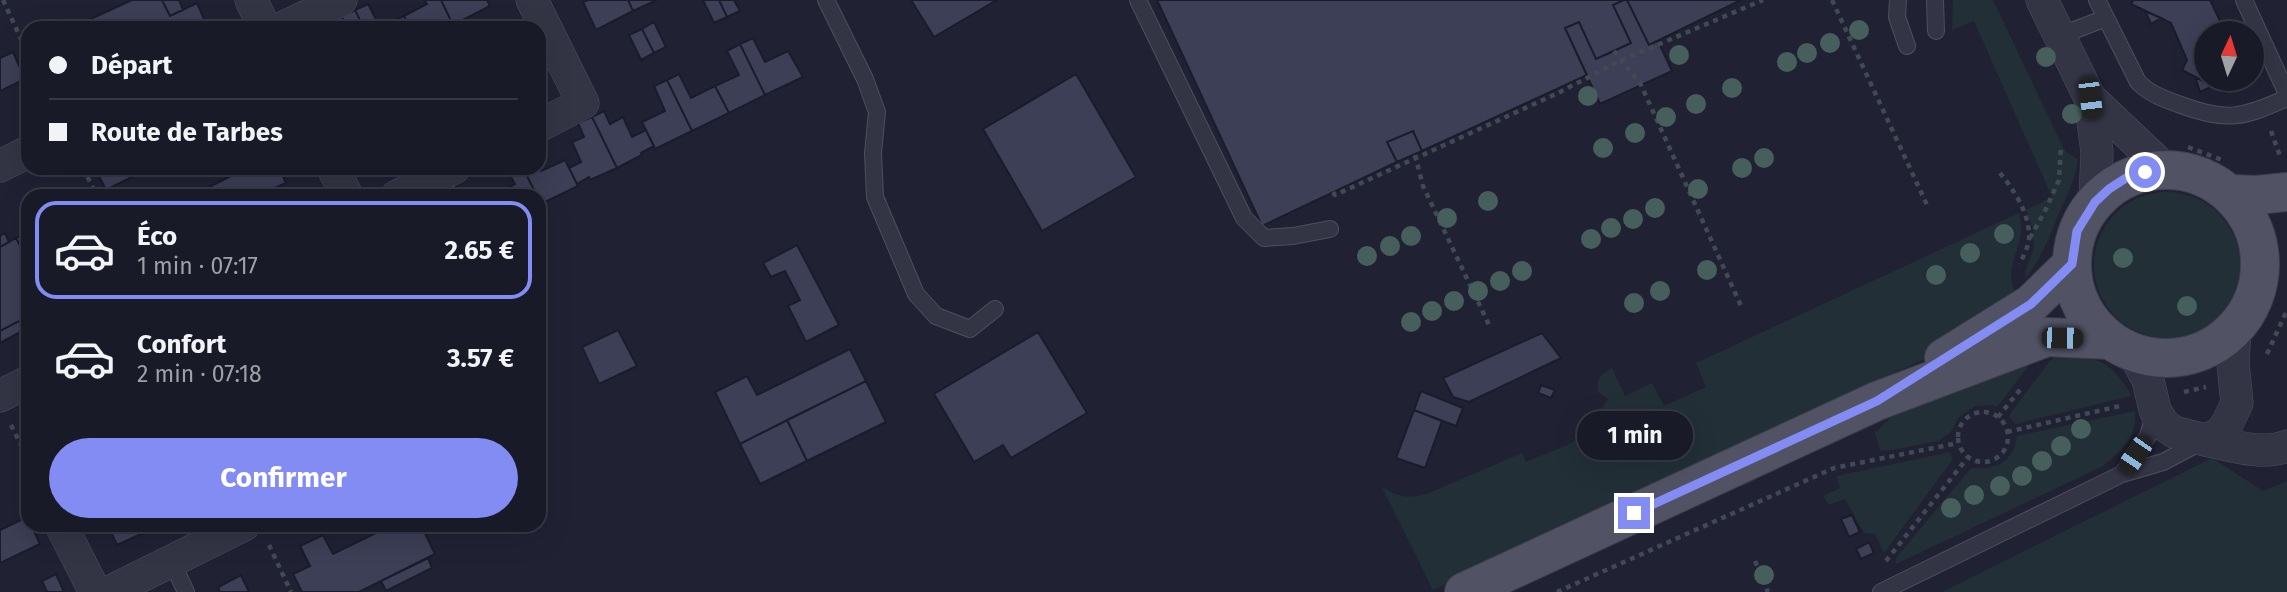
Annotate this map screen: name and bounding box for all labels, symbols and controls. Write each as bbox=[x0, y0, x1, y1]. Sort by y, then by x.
north arrow bbox=[2194, 21, 2264, 91]
map controls bbox=[2194, 21, 2264, 91]
text: Départ bbox=[91, 50, 172, 81]
car bbox=[2078, 76, 2103, 120]
text: Route de Tarbes bbox=[91, 117, 283, 148]
route start bbox=[2129, 156, 2161, 188]
icon: car bbox=[53, 219, 116, 282]
text: Éco bbox=[137, 221, 177, 252]
text: 2.65 € bbox=[445, 235, 514, 266]
text: 1 min · 07:17 bbox=[137, 252, 258, 280]
icon: car bbox=[53, 327, 116, 390]
car bbox=[2041, 327, 2084, 349]
text: Confort bbox=[137, 329, 226, 360]
text: 3.57 € bbox=[447, 343, 514, 374]
text: 2 min · 07:18 bbox=[137, 360, 262, 388]
callout: 1 min bbox=[1576, 412, 1692, 461]
text: 1 min bbox=[1607, 421, 1663, 449]
car bbox=[2115, 432, 2156, 478]
button: Confirmer bbox=[49, 438, 518, 518]
route end bbox=[1618, 497, 1650, 529]

